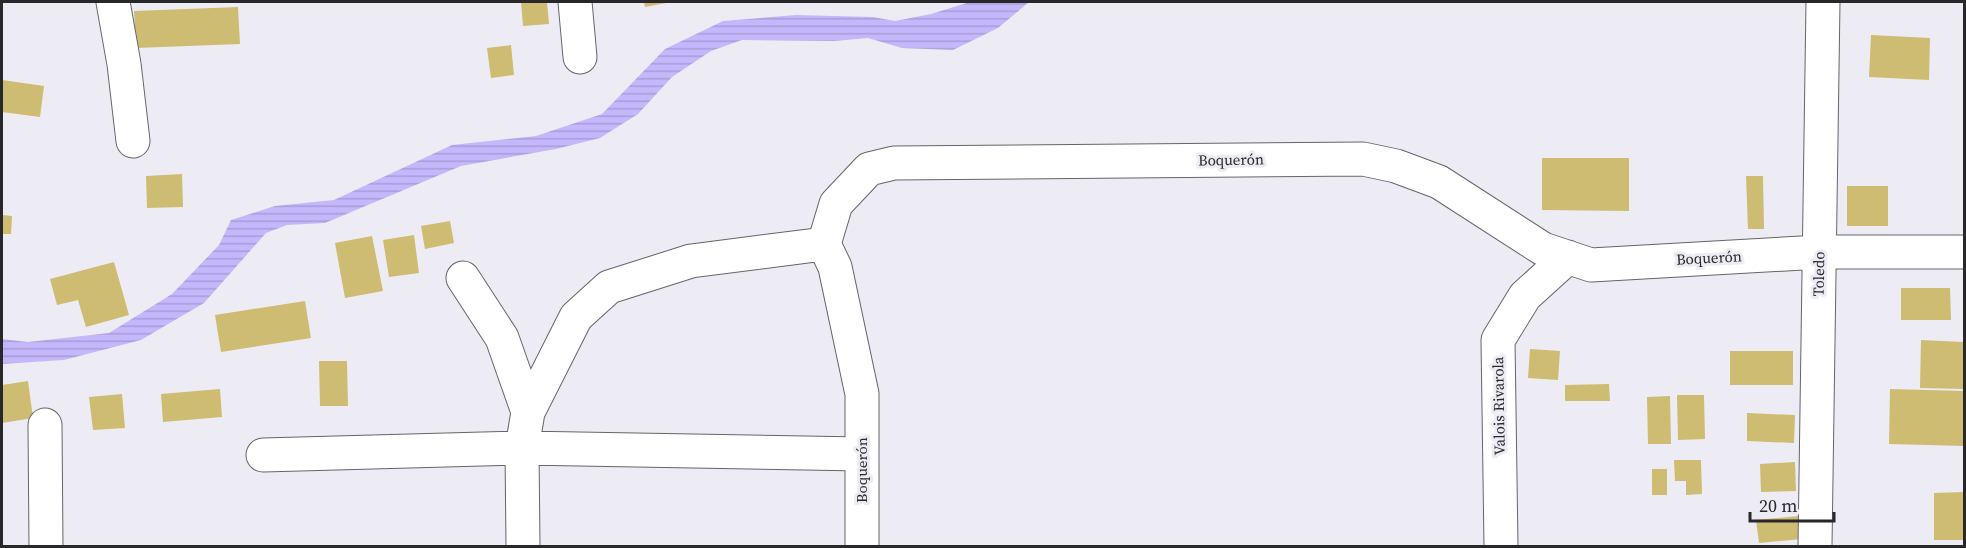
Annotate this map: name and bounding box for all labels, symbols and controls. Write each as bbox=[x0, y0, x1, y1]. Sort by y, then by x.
street label: Boquerón bbox=[1198, 148, 1264, 171]
street label: Boquerón bbox=[1676, 245, 1742, 270]
street label: Toledo bbox=[1808, 251, 1829, 297]
street label: Valois Rivarola bbox=[1487, 356, 1510, 456]
street label: Boquerón bbox=[851, 437, 872, 503]
scale bar bbox=[1750, 485, 1834, 523]
text: 20 m bbox=[1759, 493, 1797, 518]

